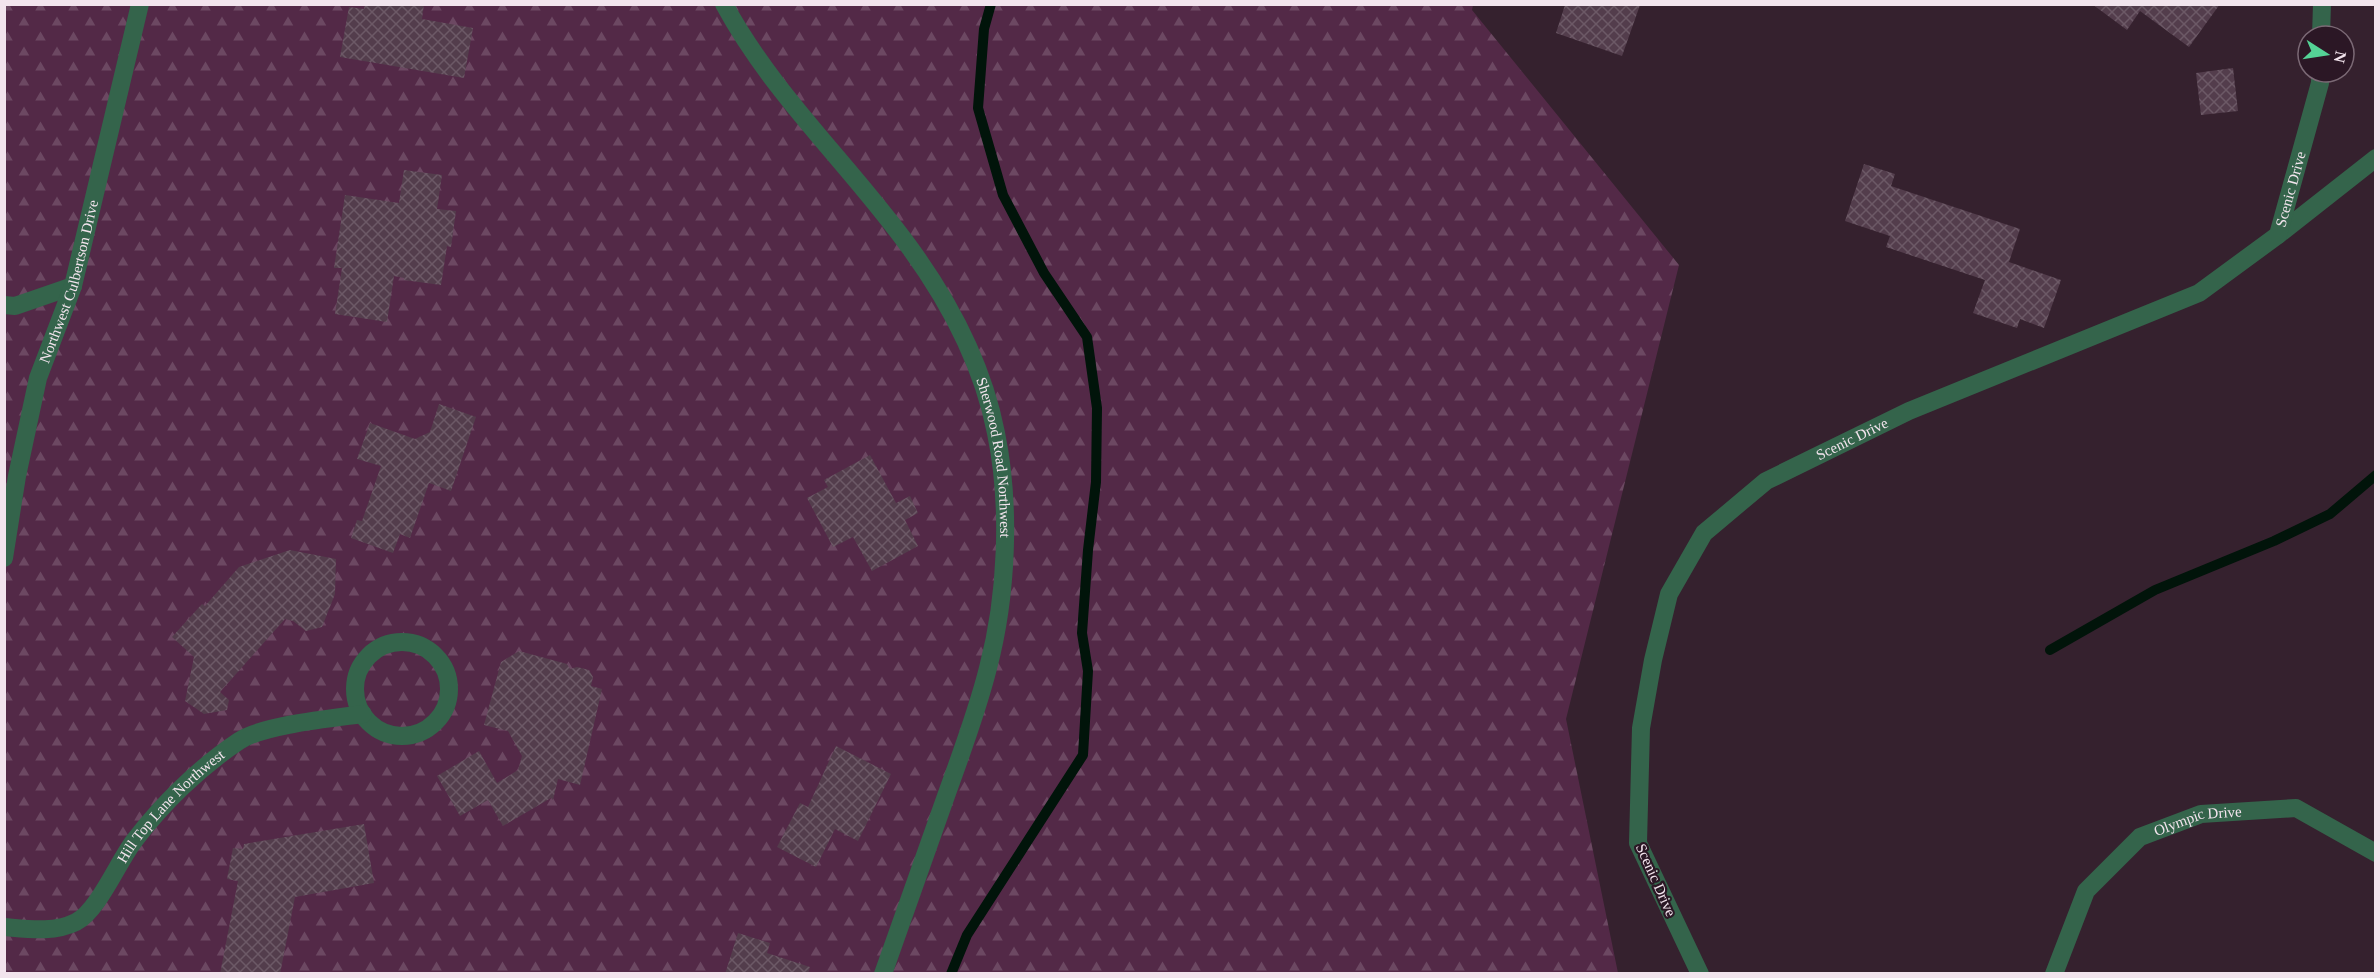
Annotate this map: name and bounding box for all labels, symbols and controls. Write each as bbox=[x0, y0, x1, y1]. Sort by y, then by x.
north arrow bbox=[2296, 24, 2356, 84]
text: N bbox=[2331, 50, 2350, 65]
street label: Scenic Drive bbox=[2273, 149, 2309, 229]
street label: Northwest Culbertson Drive bbox=[36, 198, 101, 365]
street label: Sherwood Road Northwest bbox=[973, 375, 1013, 539]
street label: Scenic Drive bbox=[1814, 414, 1891, 463]
street label: Hill Top Lane Northwest bbox=[114, 746, 228, 866]
street label: Olympic Drive bbox=[2152, 803, 2242, 839]
street label: Scenic Drive bbox=[1633, 841, 1679, 919]

